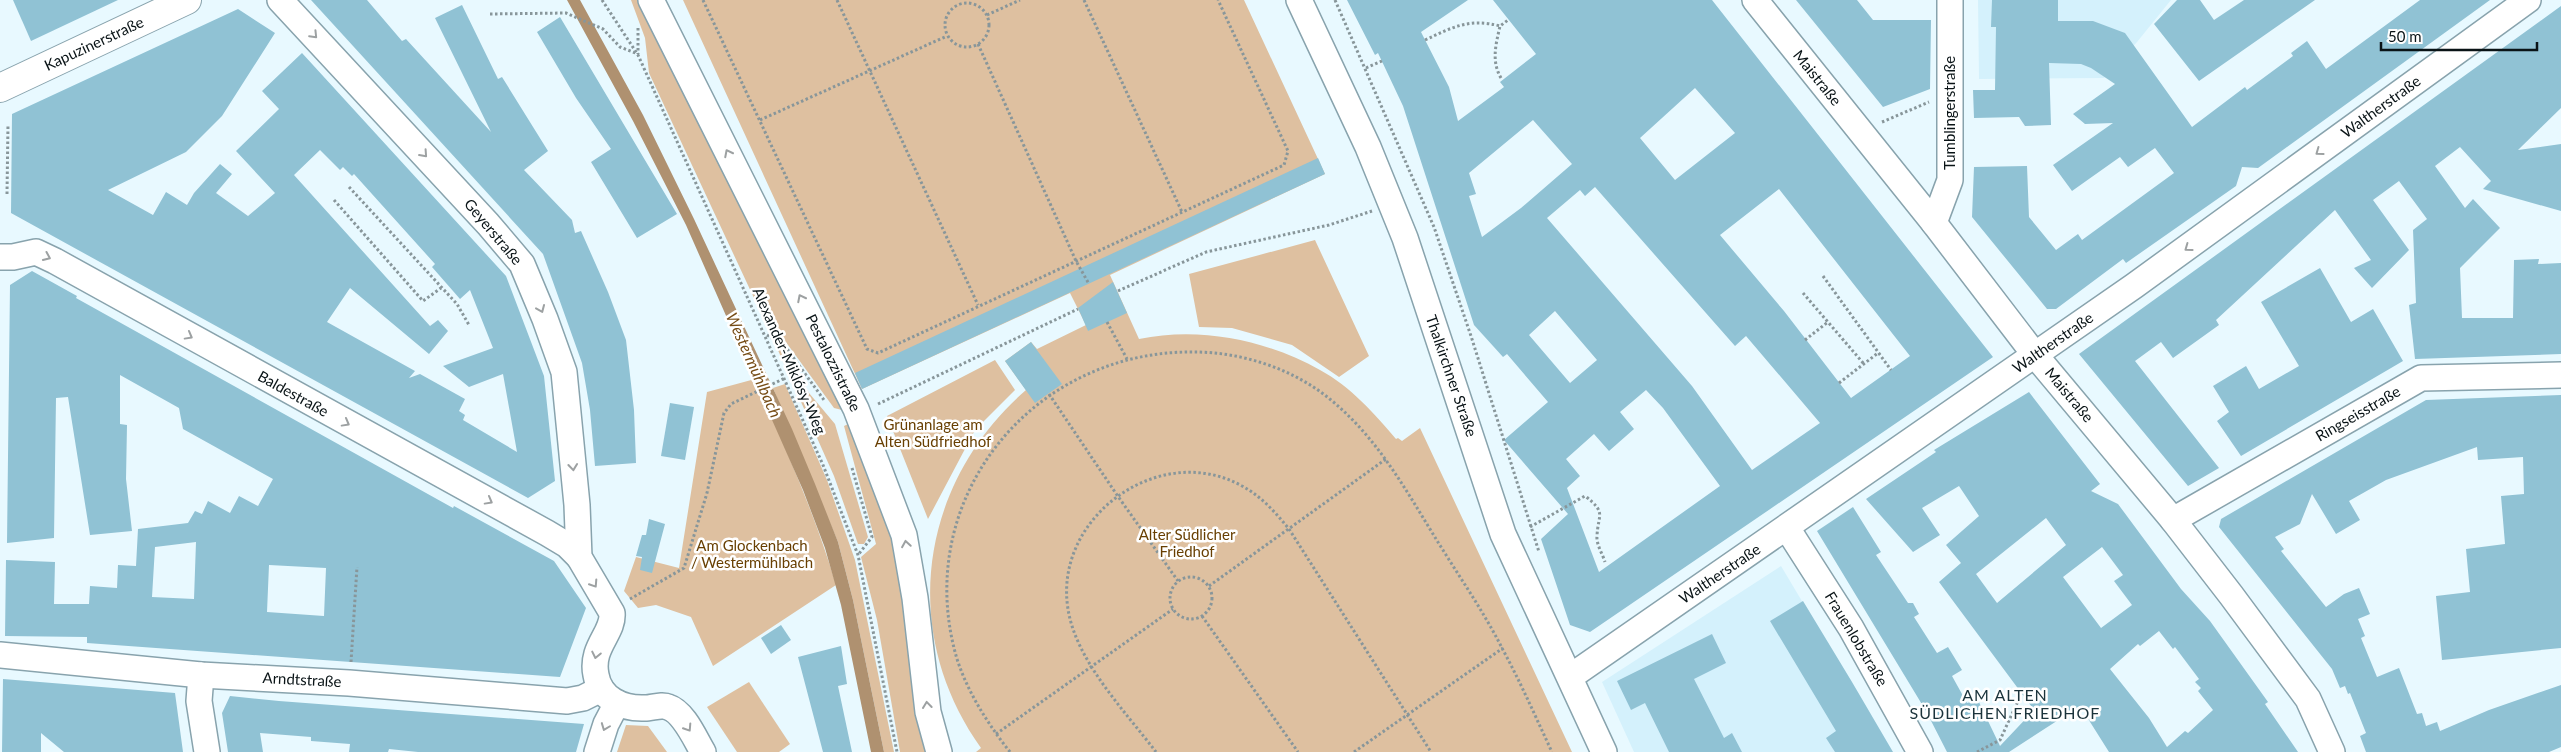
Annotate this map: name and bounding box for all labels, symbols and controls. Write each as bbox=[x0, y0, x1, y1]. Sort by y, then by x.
street label: Kapuzinerstraße bbox=[41, 12, 146, 74]
scale bar bbox=[2381, 20, 2537, 52]
text: 50 m bbox=[2388, 27, 2422, 45]
one-way arrow bbox=[308, 29, 317, 38]
street label: Maistraße bbox=[1790, 46, 1846, 109]
street label: Tumblingerstraße bbox=[1940, 56, 1958, 170]
street label: Waltherstraße bbox=[2337, 71, 2424, 141]
one-way arrow bbox=[2315, 146, 2325, 155]
one-way arrow bbox=[418, 149, 427, 158]
one-way arrow bbox=[724, 149, 734, 158]
street label: Geyerstraße bbox=[461, 195, 527, 268]
one-way arrow bbox=[2184, 242, 2193, 251]
one-way arrow bbox=[42, 251, 51, 262]
street label: Alexander-Miklósy-Weg bbox=[749, 284, 830, 437]
one-way arrow bbox=[797, 295, 807, 304]
one-way arrow bbox=[535, 304, 546, 313]
street label: Waltherstraße bbox=[2009, 308, 2096, 377]
water label: Westermühlbach bbox=[723, 309, 786, 420]
street label: Pestalozzistraße bbox=[803, 311, 865, 414]
street label: Thalkirchner Straße bbox=[1423, 312, 1481, 439]
one-way arrow bbox=[184, 329, 193, 339]
street label: Maistraße bbox=[2042, 363, 2098, 425]
street label: Baldestraße bbox=[255, 366, 332, 420]
street label: Ringseisstraße bbox=[2312, 382, 2403, 445]
park label: Grünanlage am Alten Südfriedhof bbox=[875, 415, 992, 450]
one-way arrow bbox=[341, 417, 350, 427]
one-way arrow bbox=[567, 464, 578, 472]
one-way arrow bbox=[484, 495, 493, 505]
park label: Alter Südlicher Friedhof bbox=[1139, 525, 1236, 560]
park label: Am Glockenbach / Westermühlbach bbox=[691, 536, 813, 571]
one-way arrow bbox=[901, 539, 912, 547]
street label: Waltherstraße bbox=[1675, 539, 1764, 607]
one-way arrow bbox=[588, 578, 598, 587]
street label: Frauenlobstraße bbox=[1822, 588, 1892, 689]
one-way arrow bbox=[592, 650, 602, 659]
street label: Arndtstraße bbox=[262, 668, 342, 690]
district label: AM ALTEN SÜDLICHEN FRIEDHOF bbox=[1910, 685, 2100, 722]
one-way arrow bbox=[922, 700, 933, 708]
one-way arrow bbox=[601, 722, 612, 731]
one-way arrow bbox=[682, 722, 691, 732]

